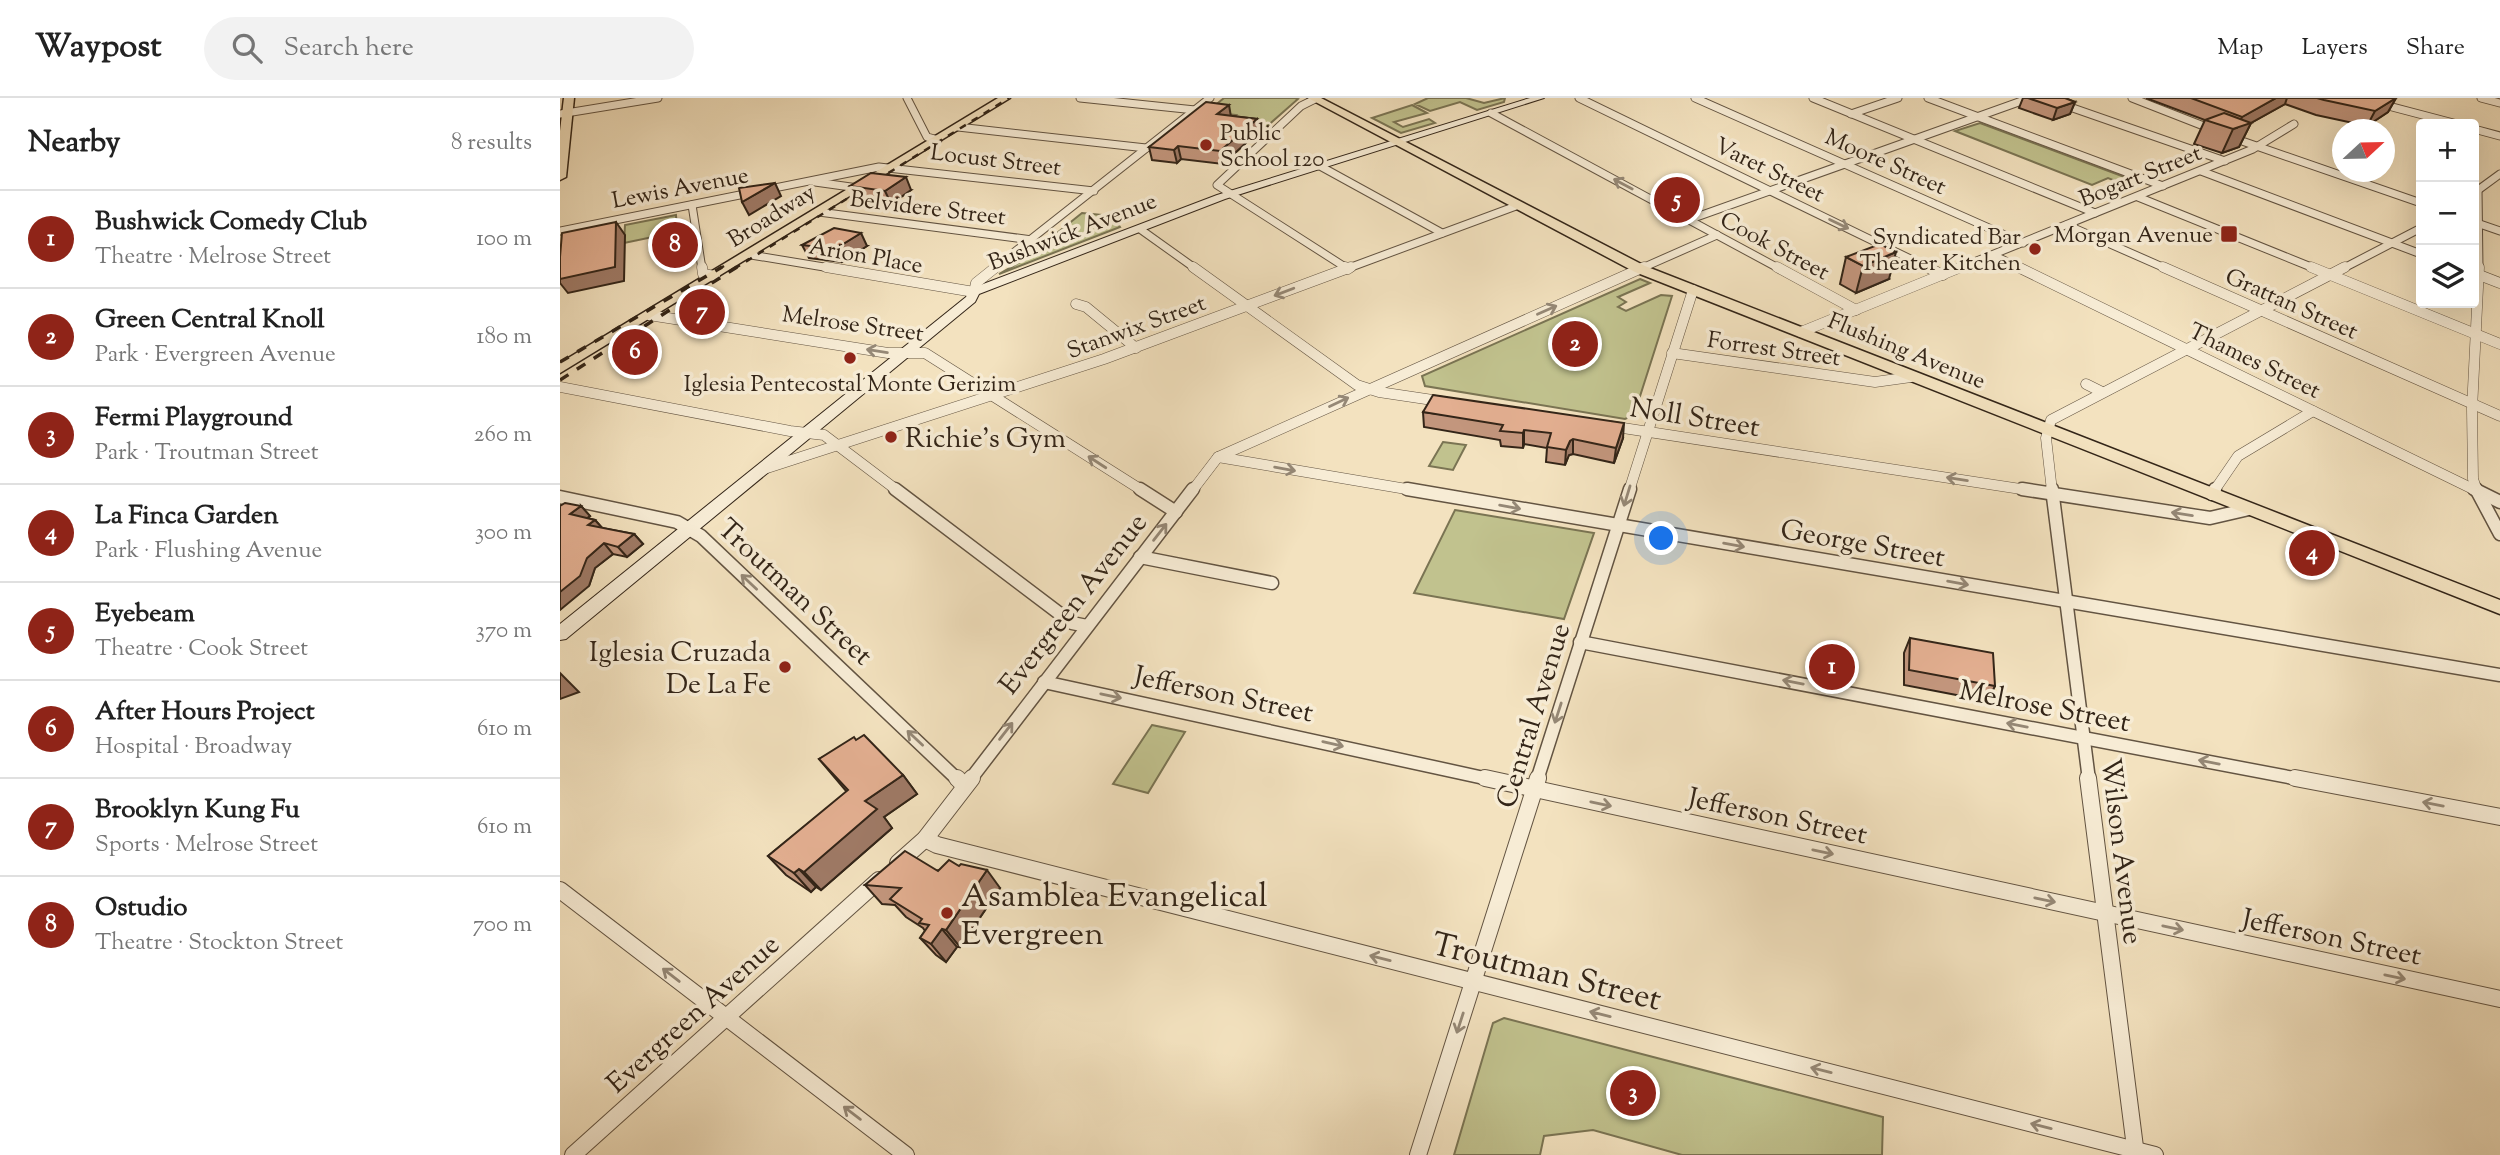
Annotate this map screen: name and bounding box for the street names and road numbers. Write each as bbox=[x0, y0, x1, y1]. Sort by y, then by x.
street label: Moore Street bbox=[1819, 122, 1951, 205]
street label: Varet Street bbox=[1708, 130, 1830, 212]
street label: Locust Street bbox=[929, 137, 1063, 186]
street label: Bogart Street bbox=[2075, 138, 2207, 217]
street label: Lewis Avenue bbox=[609, 160, 752, 219]
street label: Broadway bbox=[722, 177, 823, 257]
street label: Belvidere Street bbox=[848, 184, 1008, 235]
street label: Bushwick Avenue bbox=[984, 186, 1162, 281]
street label: Cook Street bbox=[1713, 205, 1835, 290]
street label: Arion Place bbox=[806, 231, 925, 284]
street label: Grattan Street bbox=[2219, 261, 2363, 349]
street label: Stanwix Street bbox=[1063, 288, 1211, 369]
street label: Melrose Street bbox=[780, 299, 926, 352]
street label: Flushing Avenue bbox=[1822, 306, 1990, 399]
street label: Thames Street bbox=[2182, 316, 2326, 409]
street label: Forrest Street bbox=[1705, 325, 1842, 376]
street label: Noll Street bbox=[1627, 389, 1763, 449]
street label: Evergreen Avenue bbox=[991, 506, 1158, 704]
street label: Troutman Street bbox=[707, 510, 881, 676]
street label: George Street bbox=[1777, 511, 1948, 579]
street label: Central Avenue bbox=[1488, 619, 1582, 813]
street label: Jefferson Street bbox=[1128, 657, 1317, 735]
street label: Melrose Street bbox=[1955, 672, 2134, 744]
street label: Wilson Avenue bbox=[2089, 756, 2151, 947]
street label: Jefferson Street bbox=[1682, 779, 1871, 857]
street label: Jefferson Street bbox=[2236, 900, 2425, 978]
street label: Troutman Street bbox=[1426, 922, 1666, 1026]
street label: Evergreen Avenue bbox=[599, 927, 789, 1104]

